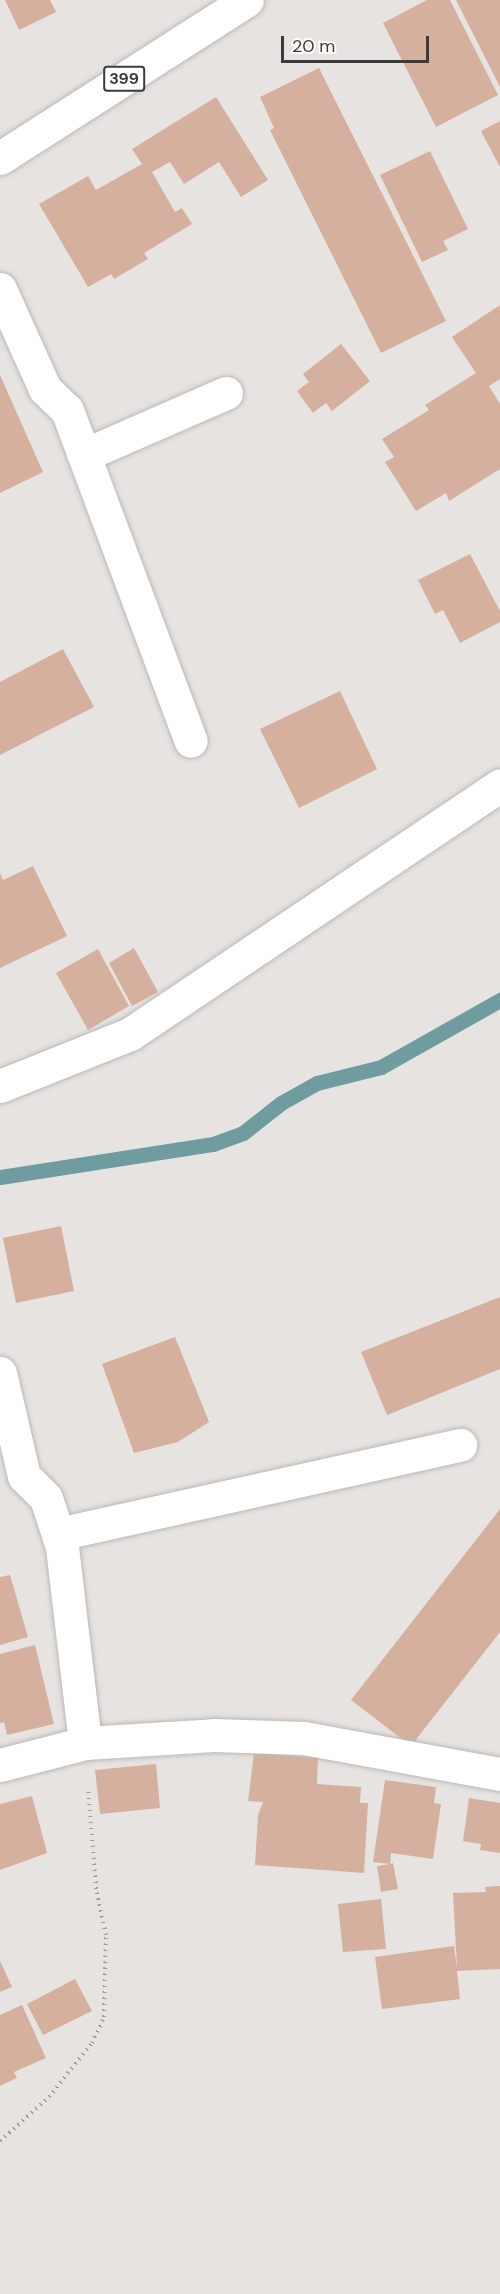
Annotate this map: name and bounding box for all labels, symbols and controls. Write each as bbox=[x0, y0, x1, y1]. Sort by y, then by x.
scale bar bbox=[284, 24, 432, 62]
text: 20 m bbox=[292, 34, 335, 58]
road number: 399 bbox=[103, 66, 145, 92]

